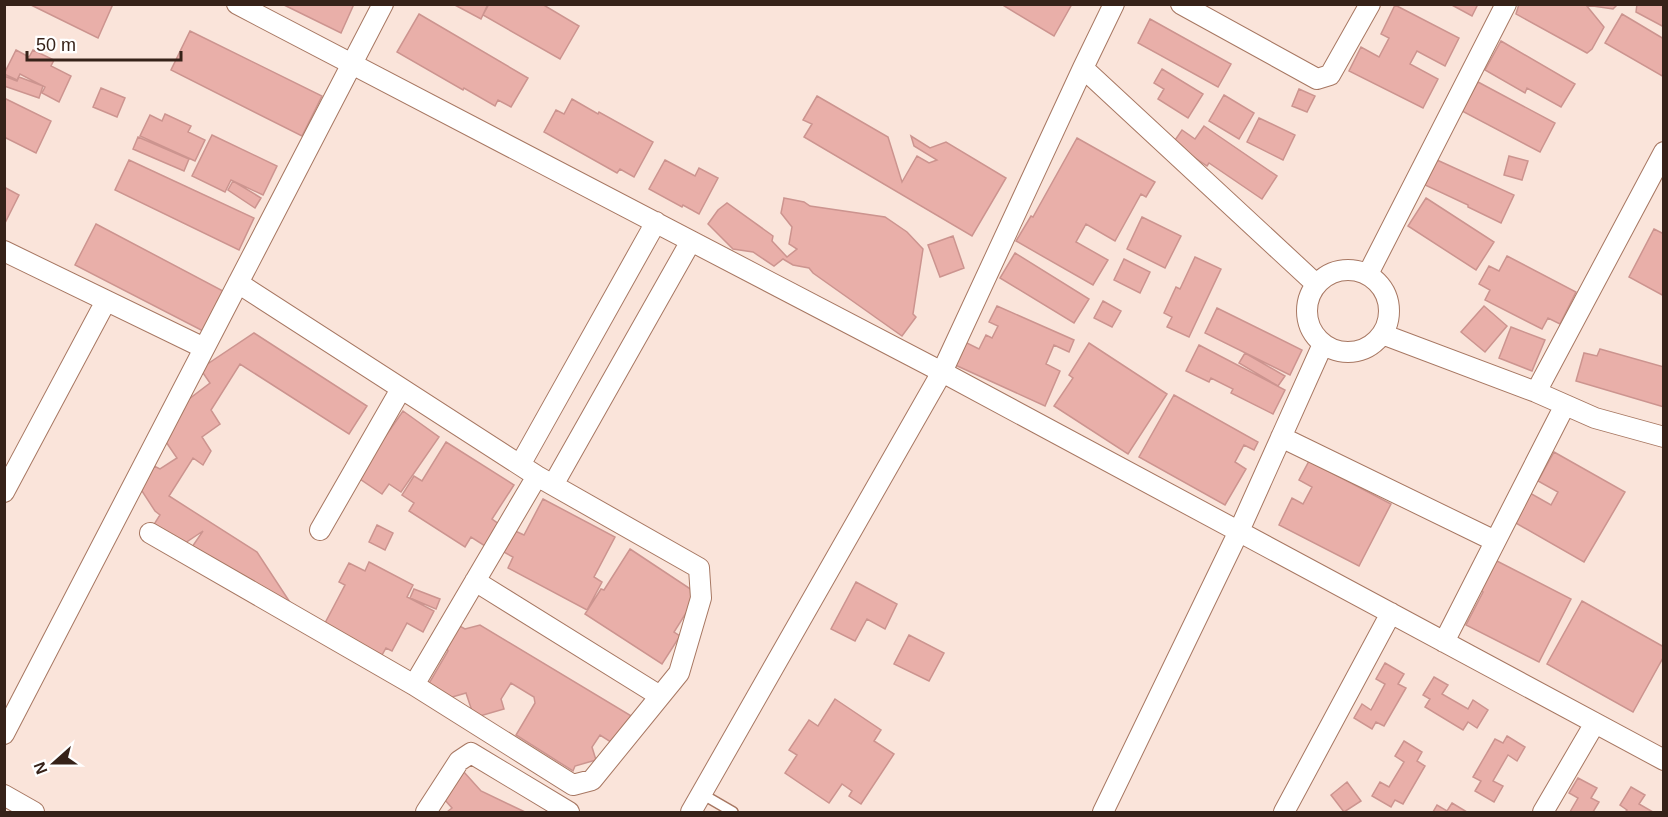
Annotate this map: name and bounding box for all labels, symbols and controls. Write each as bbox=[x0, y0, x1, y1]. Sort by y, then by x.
scale bar bbox=[27, 24, 182, 62]
text: 50 m bbox=[36, 35, 76, 55]
north arrow bbox=[24, 733, 84, 793]
text: N bbox=[30, 760, 50, 777]

